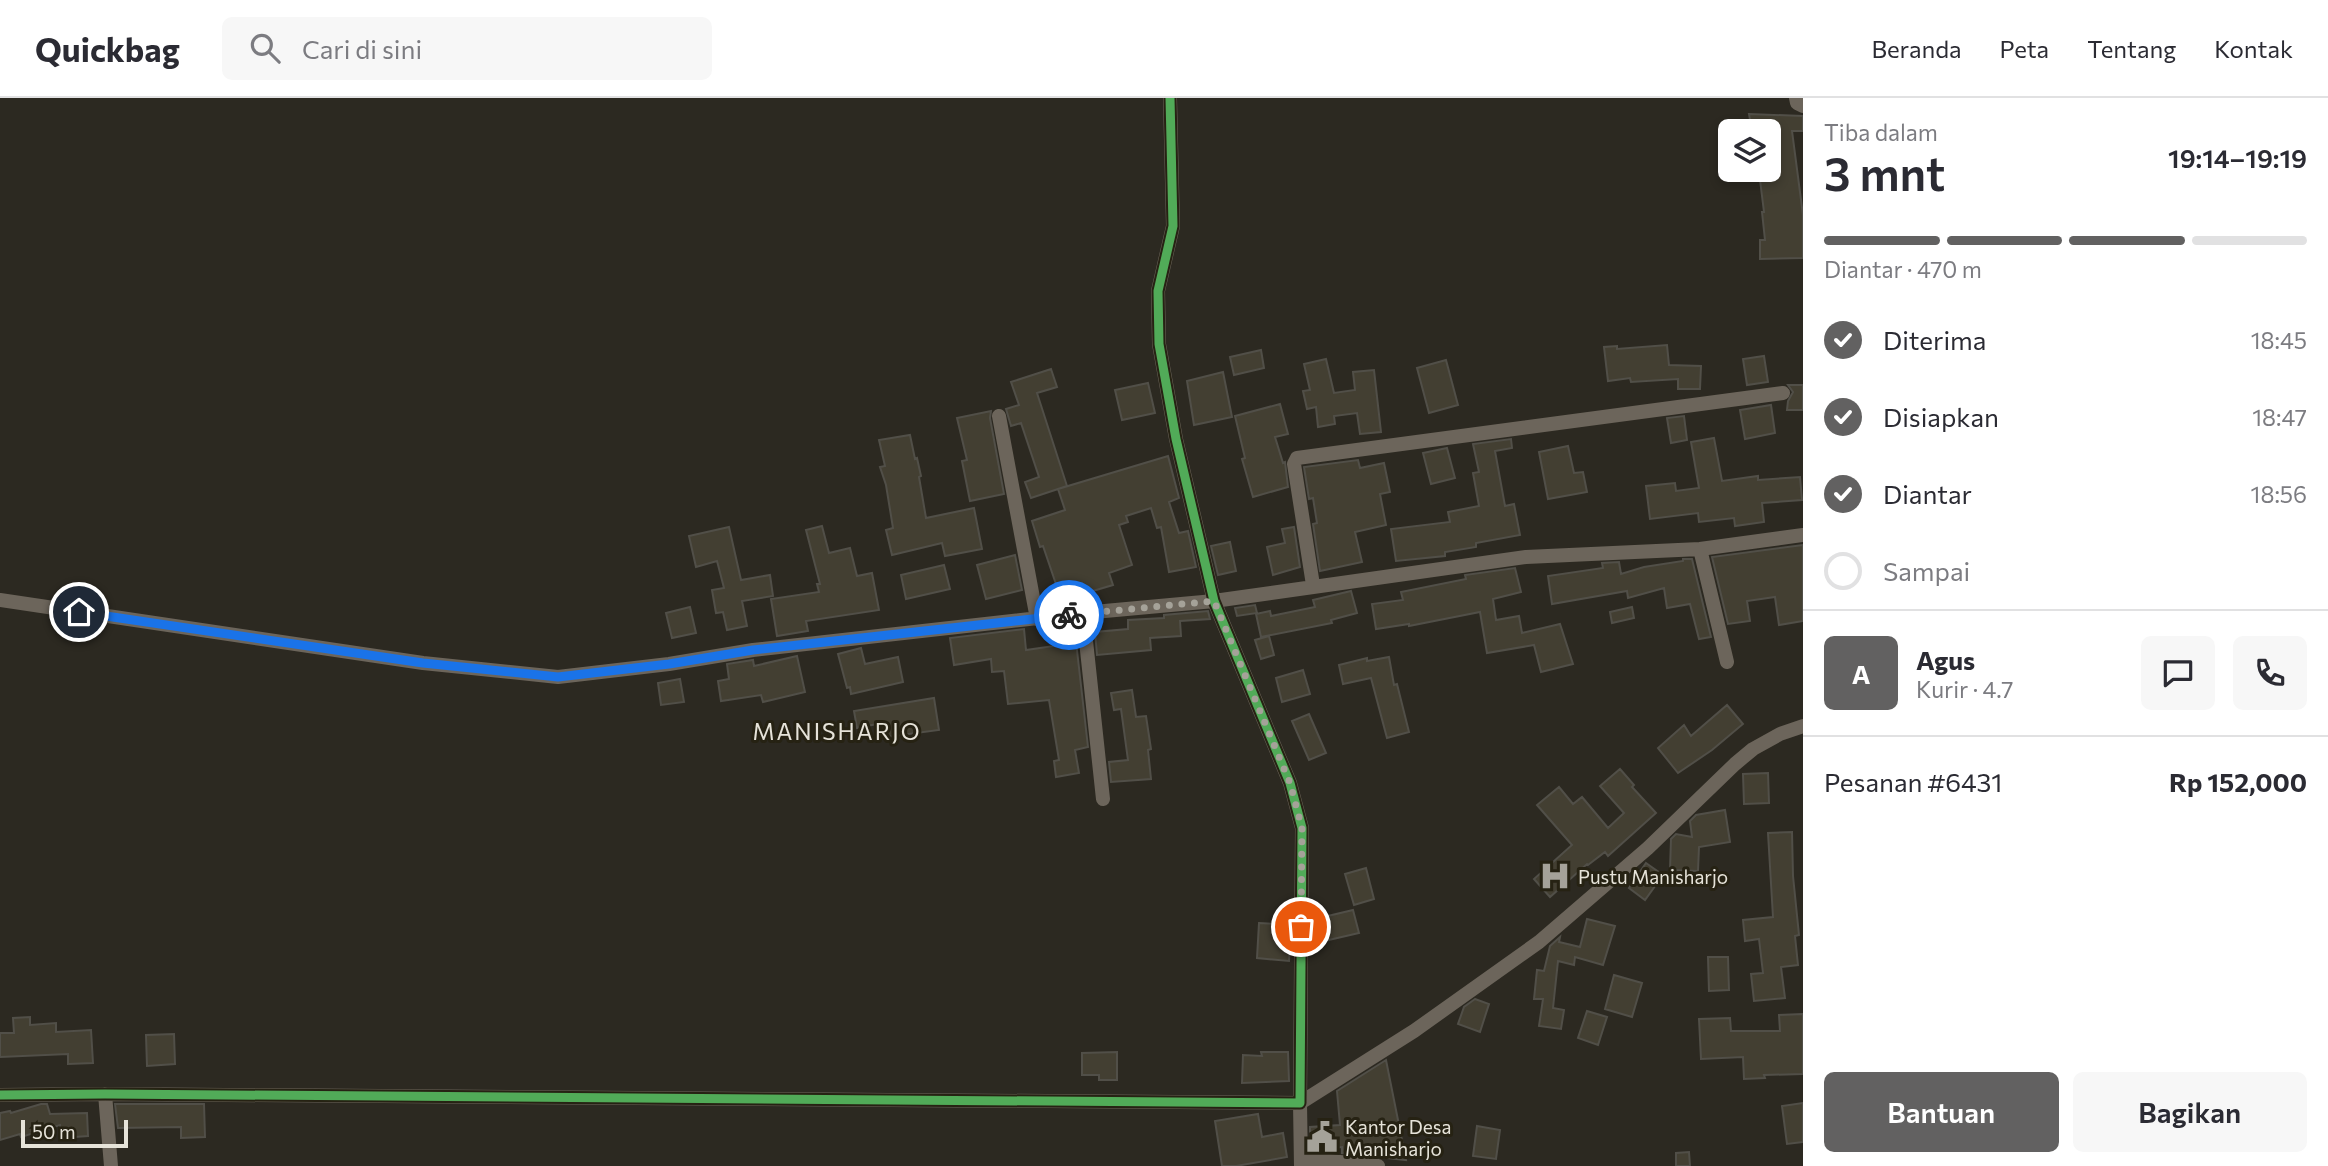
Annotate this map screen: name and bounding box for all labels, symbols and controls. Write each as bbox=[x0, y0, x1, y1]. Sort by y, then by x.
search box bbox=[222, 17, 712, 80]
text: Quickbag bbox=[35, 28, 180, 69]
icon: search bbox=[246, 29, 284, 67]
text: Cari di sini bbox=[302, 33, 422, 64]
text: Beranda bbox=[1871, 34, 1962, 63]
text: Peta bbox=[2000, 34, 2049, 63]
text: Tentang bbox=[2087, 34, 2176, 63]
text: Kontak bbox=[2214, 34, 2293, 63]
text: Tiba dalam bbox=[1824, 118, 1938, 146]
map controls bbox=[1718, 119, 1781, 182]
button: layers bbox=[1718, 119, 1781, 182]
text: 19:14–19:19 bbox=[2168, 142, 2307, 173]
text: 3 mnt bbox=[1824, 144, 1945, 200]
text: Diantar · 470 m bbox=[1824, 255, 1982, 283]
icon: check bbox=[1824, 321, 1862, 359]
text: Diterima bbox=[1883, 324, 1986, 355]
text: 18:45 bbox=[2251, 326, 2307, 354]
icon: check bbox=[1824, 398, 1862, 436]
text: Disiapkan bbox=[1883, 401, 1999, 432]
text: 18:47 bbox=[2252, 403, 2307, 431]
icon: check bbox=[1824, 475, 1862, 513]
text: Diantar bbox=[1883, 478, 1972, 509]
text: 18:56 bbox=[2251, 480, 2307, 508]
text: Sampai bbox=[1883, 555, 1970, 586]
courier bbox=[1034, 580, 1104, 650]
pin bbox=[49, 582, 109, 642]
icon: home bbox=[60, 593, 98, 631]
icon: bike bbox=[1050, 596, 1088, 634]
button: chat bbox=[2141, 636, 2215, 710]
button: phone bbox=[2233, 636, 2307, 710]
text: Agus bbox=[1916, 644, 1975, 675]
text: A bbox=[1852, 658, 1870, 689]
text: Kurir · 4.7 bbox=[1916, 675, 2014, 703]
district label: MANISHARJO bbox=[752, 717, 922, 745]
text: Pesanan #6431 bbox=[1824, 766, 2002, 797]
text: Rp 152,000 bbox=[2169, 766, 2307, 797]
hospital icon: Pustu Manisharjo bbox=[1538, 859, 1572, 893]
place label: Pustu Manisharjo bbox=[1578, 865, 1728, 888]
pin bbox=[1271, 897, 1331, 957]
icon: bag bbox=[1282, 908, 1320, 946]
button: Bantuan bbox=[1824, 1072, 2059, 1152]
button: Bagikan bbox=[2073, 1072, 2307, 1152]
place label: Kantor Desa Manisharjo bbox=[1345, 1115, 1451, 1160]
scale bar bbox=[21, 1117, 128, 1149]
text: 50 m bbox=[32, 1120, 76, 1143]
public building icon: Kantor Desa Manisharjo bbox=[1305, 1120, 1339, 1154]

